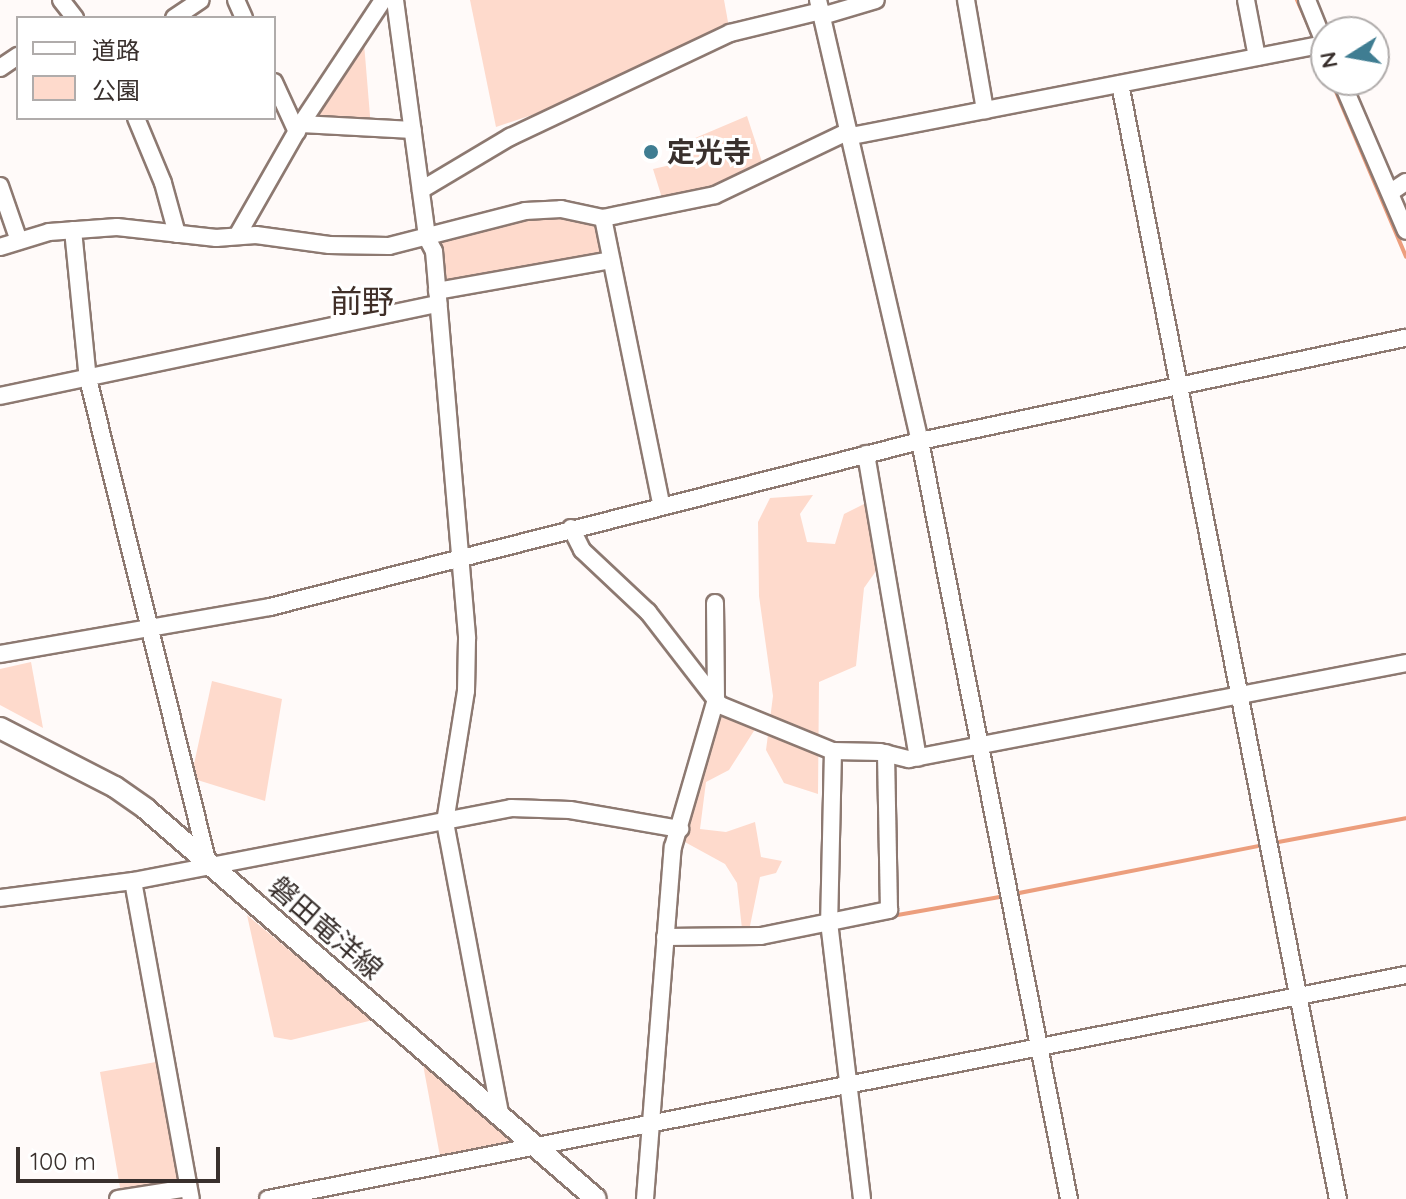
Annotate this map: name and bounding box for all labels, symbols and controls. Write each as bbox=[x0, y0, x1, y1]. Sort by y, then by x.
legend bbox=[16, 16, 276, 120]
north arrow bbox=[1310, 16, 1390, 96]
text: 道路 bbox=[92, 35, 140, 65]
text: N bbox=[1313, 50, 1344, 71]
text: 公園 bbox=[92, 75, 140, 105]
place label: 定光寺 bbox=[667, 135, 751, 169]
marker: 定光寺 bbox=[642, 143, 660, 161]
district label: 前野 bbox=[330, 282, 394, 320]
street label: 磐田竜洋線 bbox=[262, 869, 390, 987]
scale bar bbox=[20, 1131, 224, 1181]
text: 100 m bbox=[30, 1146, 96, 1176]

